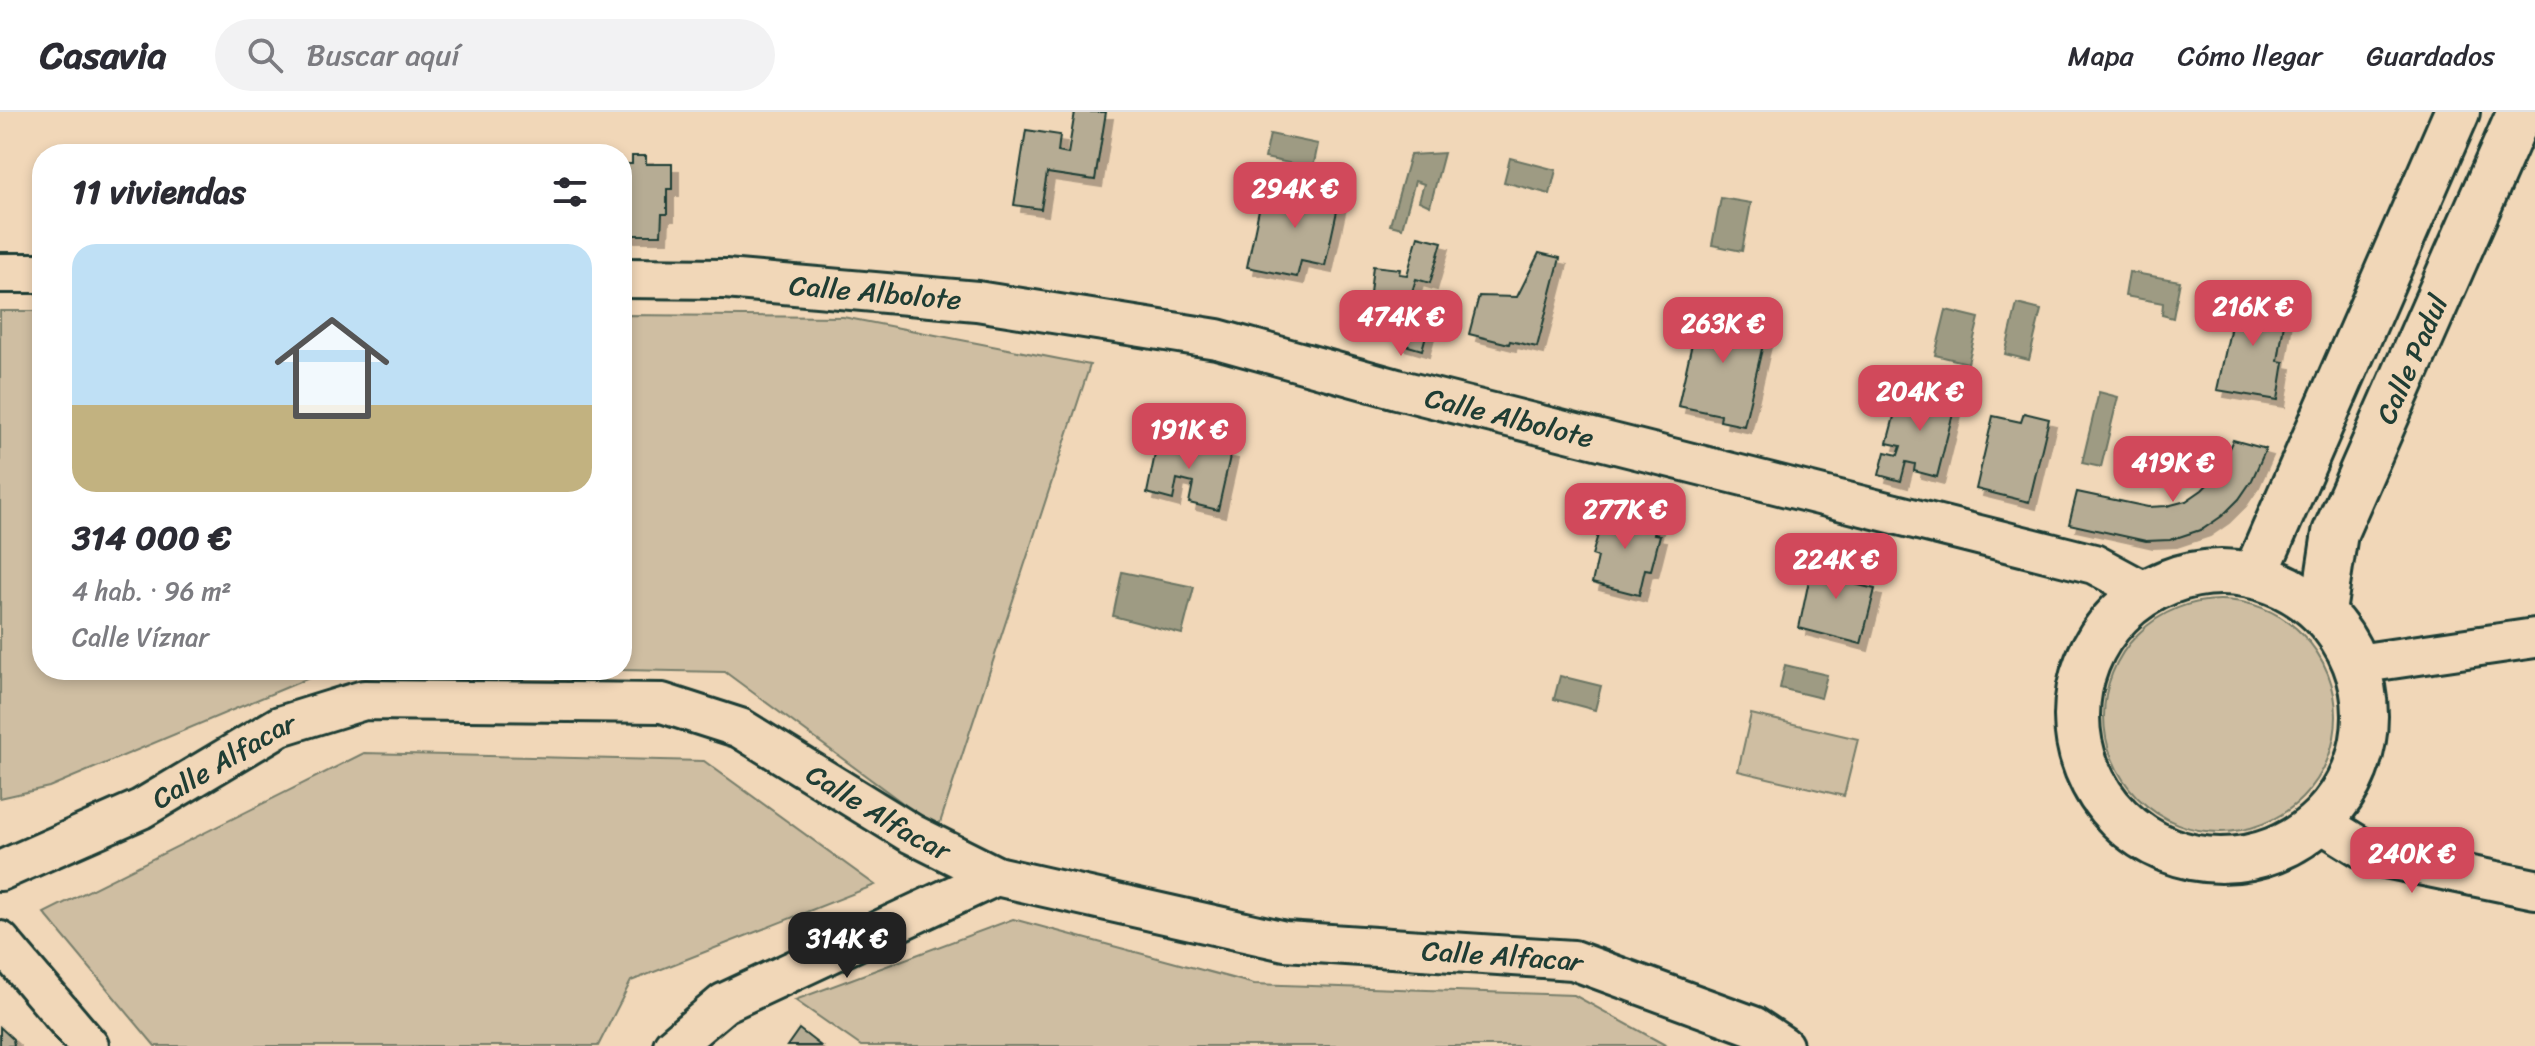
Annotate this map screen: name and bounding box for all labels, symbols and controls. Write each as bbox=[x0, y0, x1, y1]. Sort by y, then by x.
search box bbox=[215, 19, 775, 91]
text: Casavia bbox=[40, 22, 167, 89]
text: Buscar aquí bbox=[307, 28, 460, 82]
text: Mapa bbox=[2068, 31, 2134, 80]
text: Cómo llegar bbox=[2178, 31, 2322, 80]
text: Guardados bbox=[2366, 31, 2495, 80]
icon: search bbox=[243, 33, 287, 77]
text: 11 viviendas bbox=[72, 162, 246, 222]
pin: 294K € bbox=[1230, 162, 1360, 230]
text: 294K € bbox=[1251, 165, 1339, 211]
icon: filters bbox=[548, 170, 592, 214]
street label: Calle Albolote bbox=[787, 260, 964, 324]
pin: 216K € bbox=[2188, 280, 2318, 348]
text: 216K € bbox=[2213, 283, 2293, 329]
street label: Calle Padul bbox=[2361, 285, 2462, 432]
pin: 474K € bbox=[1336, 290, 1466, 358]
text: 474K € bbox=[1357, 293, 1445, 339]
icon: home bbox=[260, 296, 404, 440]
pin: 263K € bbox=[1658, 297, 1788, 365]
text: 263K € bbox=[1681, 300, 1765, 346]
pin: 204K € bbox=[1855, 365, 1985, 433]
text: 204K € bbox=[1876, 368, 1964, 414]
street label: Calle Albolote bbox=[1420, 373, 1599, 462]
pin: 191K € bbox=[1124, 403, 1254, 471]
text: 191K € bbox=[1150, 406, 1228, 452]
pin: 419K € bbox=[2108, 436, 2238, 504]
text: 419K € bbox=[2131, 439, 2215, 485]
pin: 277K € bbox=[1560, 483, 1690, 551]
text: 277K € bbox=[1583, 486, 1667, 532]
text: 314 000 € bbox=[72, 508, 231, 568]
pin: 224K € bbox=[1771, 533, 1901, 601]
text: 224K € bbox=[1793, 536, 1879, 582]
text: 4 hab. · 96 m² bbox=[72, 568, 232, 614]
text: Calle Víznar bbox=[72, 614, 209, 660]
street label: Calle Alfacar bbox=[141, 698, 303, 822]
street label: Calle Alfacar bbox=[796, 750, 961, 875]
pin: 240K € bbox=[2347, 827, 2477, 895]
text: 240K € bbox=[2368, 830, 2456, 876]
pin: 314K € bbox=[782, 912, 912, 980]
text: 314K € bbox=[806, 915, 888, 961]
street label: Calle Alfacar bbox=[1420, 926, 1592, 987]

